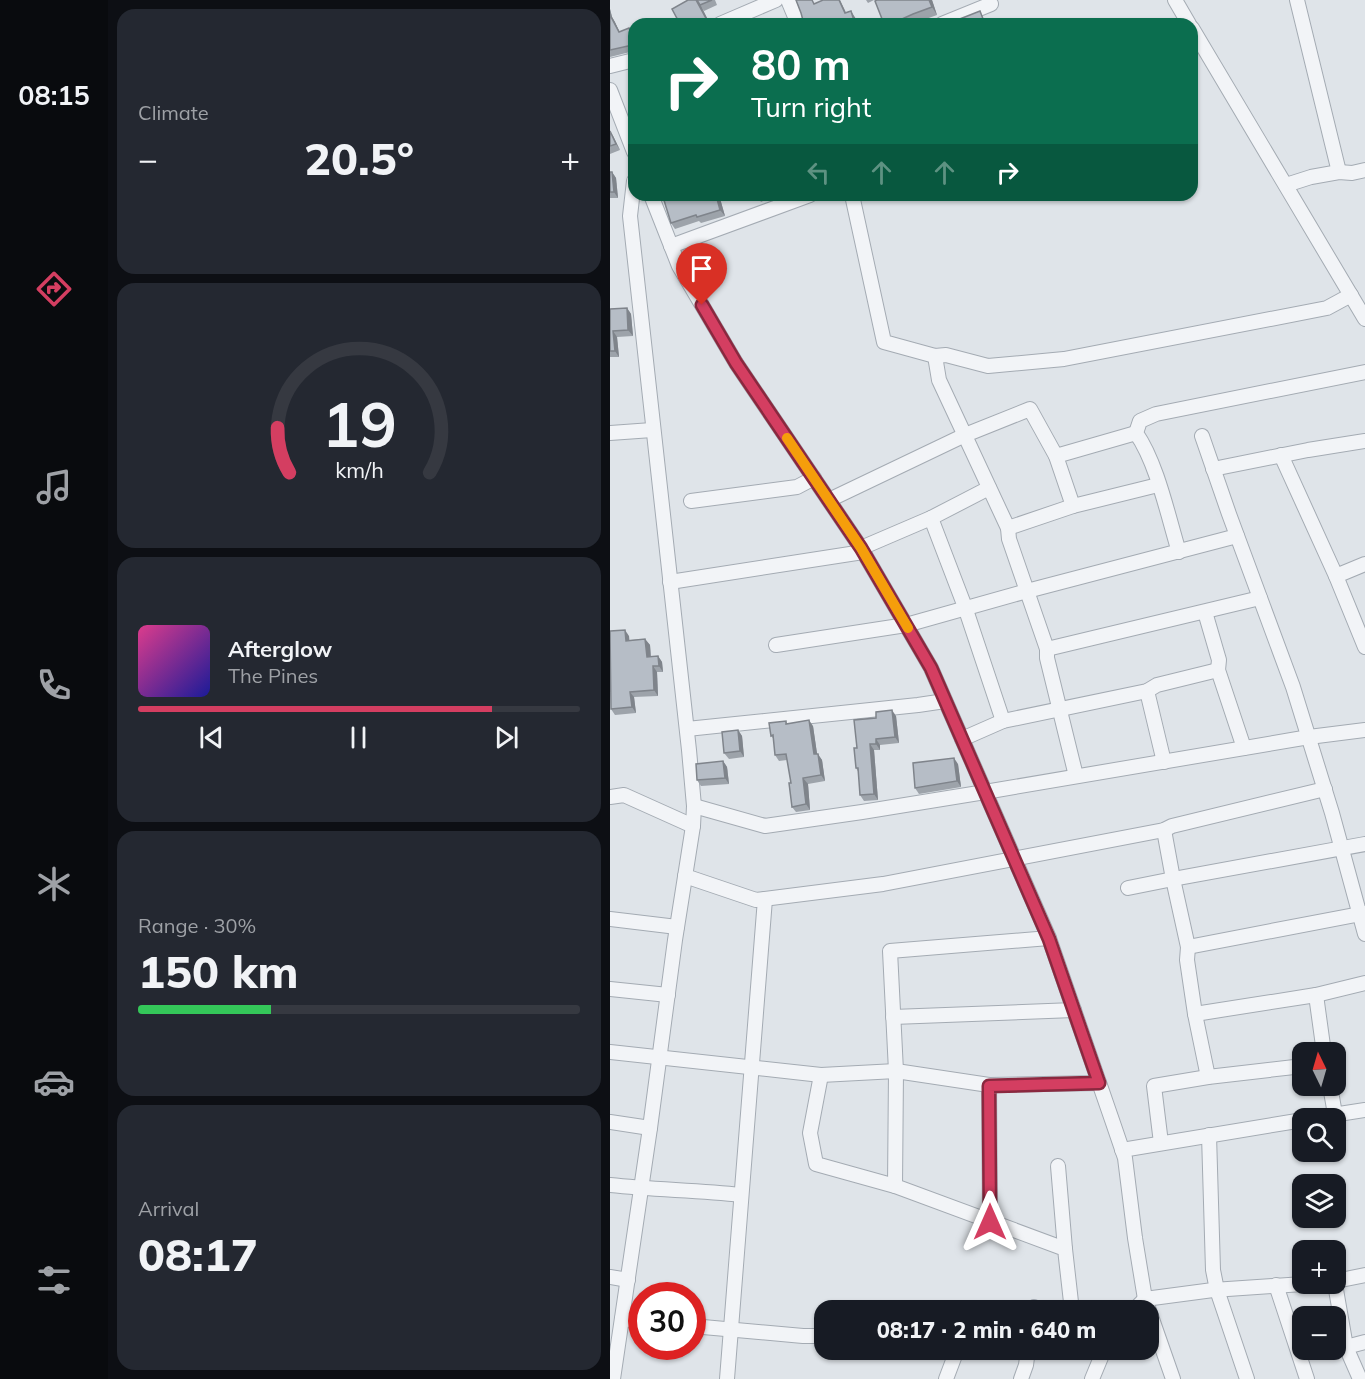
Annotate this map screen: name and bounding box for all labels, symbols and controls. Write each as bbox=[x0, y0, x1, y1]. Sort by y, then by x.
text: 80 m bbox=[751, 38, 851, 91]
icon: right bbox=[652, 42, 730, 120]
text: 08:15 bbox=[18, 78, 90, 112]
text: Turn right bbox=[751, 90, 871, 124]
text: Climate bbox=[138, 100, 209, 125]
text: 20.5° bbox=[304, 130, 414, 186]
text: − bbox=[138, 138, 158, 179]
text: + bbox=[560, 138, 580, 179]
icon: left bbox=[802, 156, 835, 189]
icon: ahead bbox=[865, 156, 898, 189]
icon: ahead bbox=[928, 156, 961, 189]
icon: right bbox=[991, 156, 1024, 189]
pin bbox=[676, 243, 727, 305]
icon: arrive bbox=[685, 252, 718, 285]
icon: directions bbox=[33, 268, 75, 310]
text: 19 bbox=[322, 384, 396, 463]
text: km/h bbox=[335, 456, 383, 483]
icon: music bbox=[33, 466, 75, 508]
text: Afterglow bbox=[228, 635, 332, 663]
text: The Pines bbox=[228, 663, 318, 688]
icon: phone bbox=[33, 664, 75, 706]
icon: previous bbox=[195, 721, 228, 754]
icon: pause bbox=[342, 721, 375, 754]
icon: next bbox=[490, 721, 523, 754]
icon: climate bbox=[33, 863, 75, 905]
text: Range · 30% bbox=[138, 913, 256, 938]
text: 150 km bbox=[138, 943, 299, 999]
north arrow bbox=[1292, 1042, 1346, 1096]
map controls bbox=[1292, 1042, 1346, 1360]
icon: car bbox=[33, 1061, 75, 1103]
button: search bbox=[1292, 1108, 1346, 1162]
button: layers bbox=[1292, 1174, 1346, 1228]
position arrow bbox=[958, 1190, 1022, 1254]
text: Arrival bbox=[138, 1196, 199, 1221]
text: 08:17 bbox=[138, 1226, 258, 1282]
button: + bbox=[1292, 1240, 1346, 1294]
icon: filters bbox=[33, 1259, 75, 1301]
speed limit sign: 30 bbox=[628, 1282, 706, 1360]
button: − bbox=[1292, 1306, 1346, 1360]
text: 08:17 · 2 min · 640 m bbox=[877, 1316, 1096, 1344]

